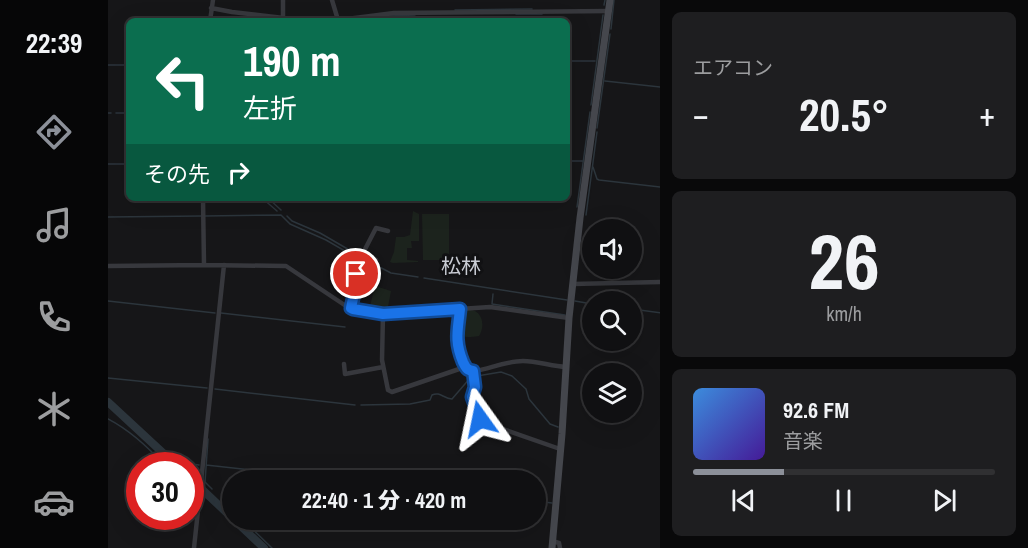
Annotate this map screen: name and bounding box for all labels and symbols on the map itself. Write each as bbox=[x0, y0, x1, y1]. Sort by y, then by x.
pin bbox=[330, 248, 381, 299]
district label: 松林 bbox=[441, 252, 481, 279]
position arrow bbox=[448, 387, 512, 451]
speed limit sign: 30 bbox=[126, 452, 204, 530]

